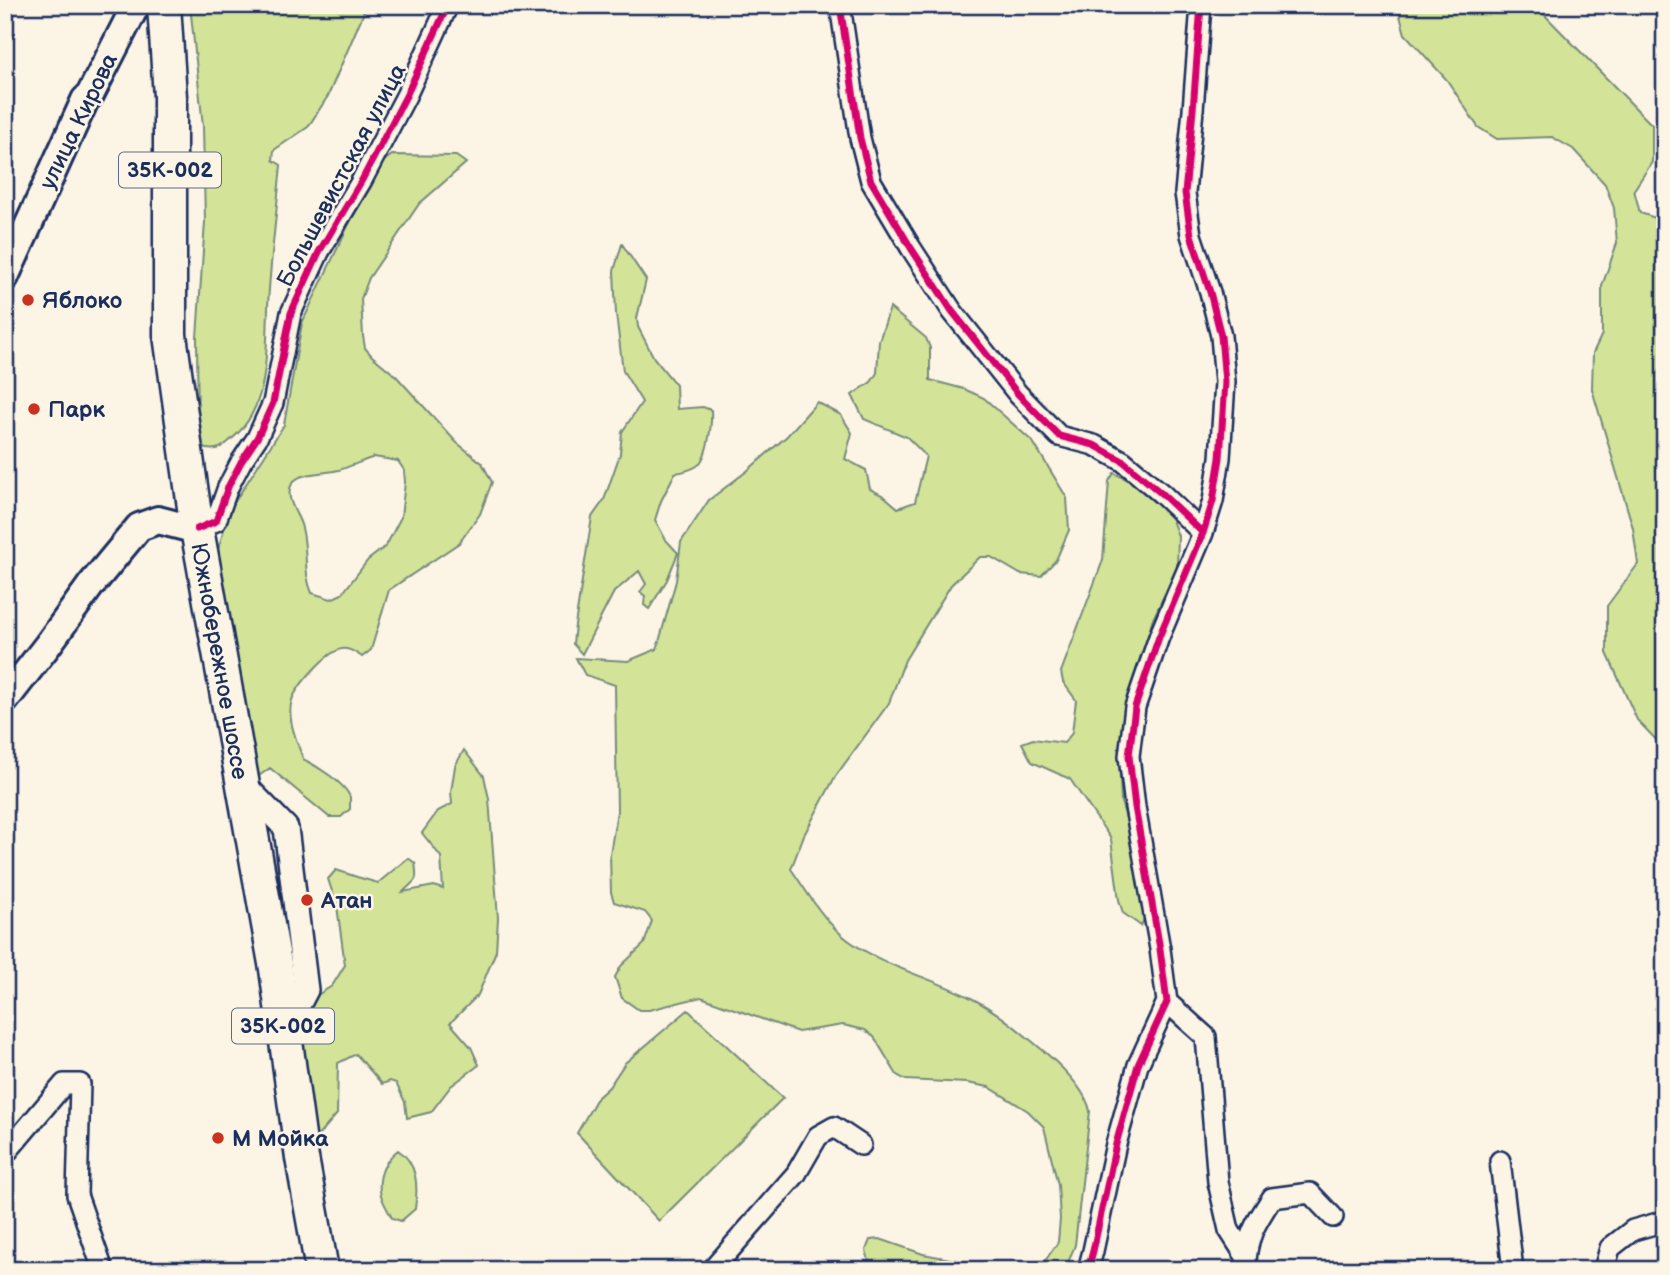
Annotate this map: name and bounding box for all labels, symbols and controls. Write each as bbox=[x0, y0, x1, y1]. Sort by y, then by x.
street label: улица Кирова bbox=[34, 48, 124, 194]
street label: Большевистская улица bbox=[271, 59, 413, 292]
road number: 35К-002 bbox=[119, 152, 221, 188]
place label: Яблоко bbox=[42, 287, 122, 315]
marker: Яблоко bbox=[20, 292, 36, 308]
place label: Парк bbox=[48, 396, 105, 424]
marker: Парк bbox=[26, 401, 42, 417]
street label: Южнобережное шоссе bbox=[184, 541, 254, 782]
place label: Атан bbox=[320, 887, 373, 915]
marker: Атан bbox=[299, 892, 315, 908]
road number: 35К-002 bbox=[232, 1009, 334, 1044]
place label: М Мойка bbox=[232, 1125, 329, 1153]
marker: М Мойка bbox=[210, 1130, 226, 1146]

